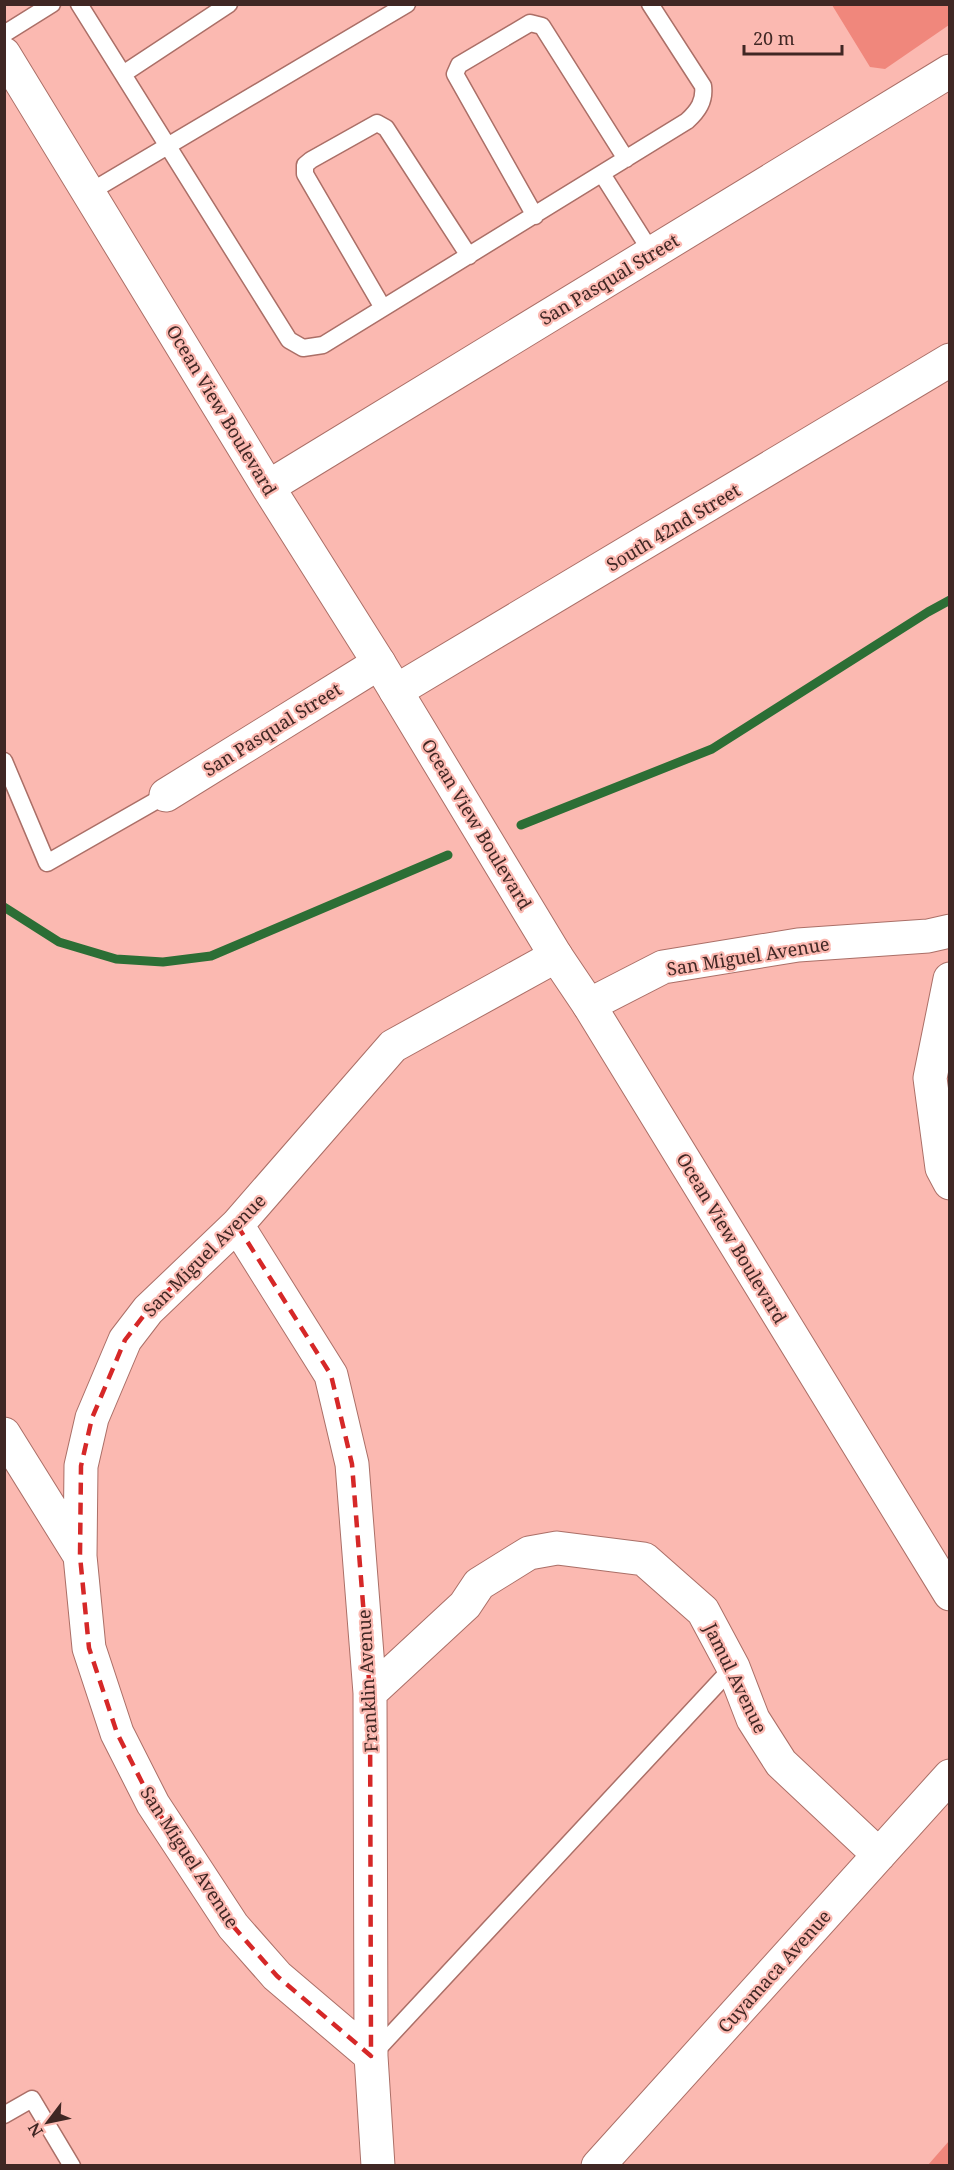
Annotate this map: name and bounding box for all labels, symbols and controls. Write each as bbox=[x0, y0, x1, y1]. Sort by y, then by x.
scale bar bbox=[744, 18, 842, 56]
text: 20 m bbox=[753, 26, 795, 50]
street label: San Pasqual Street bbox=[535, 228, 683, 330]
street label: Ocean View Boulevard bbox=[162, 320, 282, 500]
street label: South 42nd Street bbox=[602, 478, 744, 576]
street label: San Pasqual Street bbox=[198, 677, 346, 781]
street label: Ocean View Boulevard bbox=[417, 734, 537, 914]
street label: San Miguel Avenue bbox=[665, 931, 831, 981]
street label: Ocean View Boulevard bbox=[672, 1148, 792, 1328]
street label: San Miguel Avenue bbox=[137, 1188, 271, 1322]
street label: Franklin Avenue bbox=[351, 1609, 383, 1753]
street label: Jamul Avenue bbox=[699, 1618, 773, 1737]
street label: San Miguel Avenue bbox=[135, 1782, 245, 1932]
street label: Cuyamaca Avenue bbox=[712, 1904, 836, 2038]
north arrow bbox=[18, 2092, 78, 2152]
text: N bbox=[22, 2118, 48, 2141]

